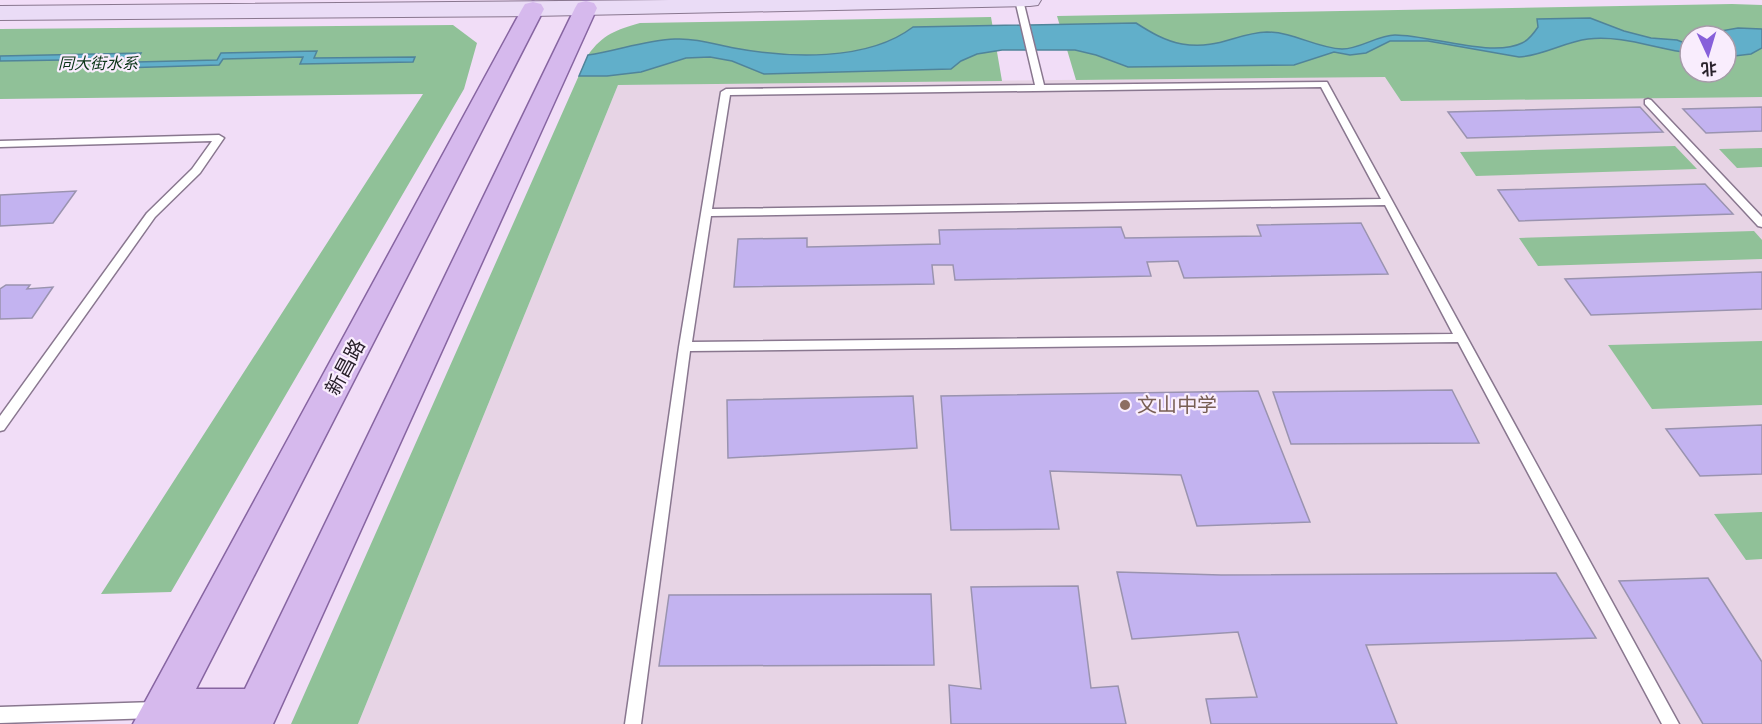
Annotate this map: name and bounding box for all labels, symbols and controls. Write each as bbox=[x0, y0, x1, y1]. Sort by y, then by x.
north arrow bbox=[1678, 24, 1738, 84]
park label: 同大街水系 bbox=[58, 53, 139, 73]
text: 北 bbox=[1700, 58, 1718, 79]
street label: 新昌路 bbox=[319, 334, 370, 399]
place label: 文山中学 bbox=[1137, 392, 1217, 417]
marker: 文山中学 bbox=[1118, 398, 1132, 412]

